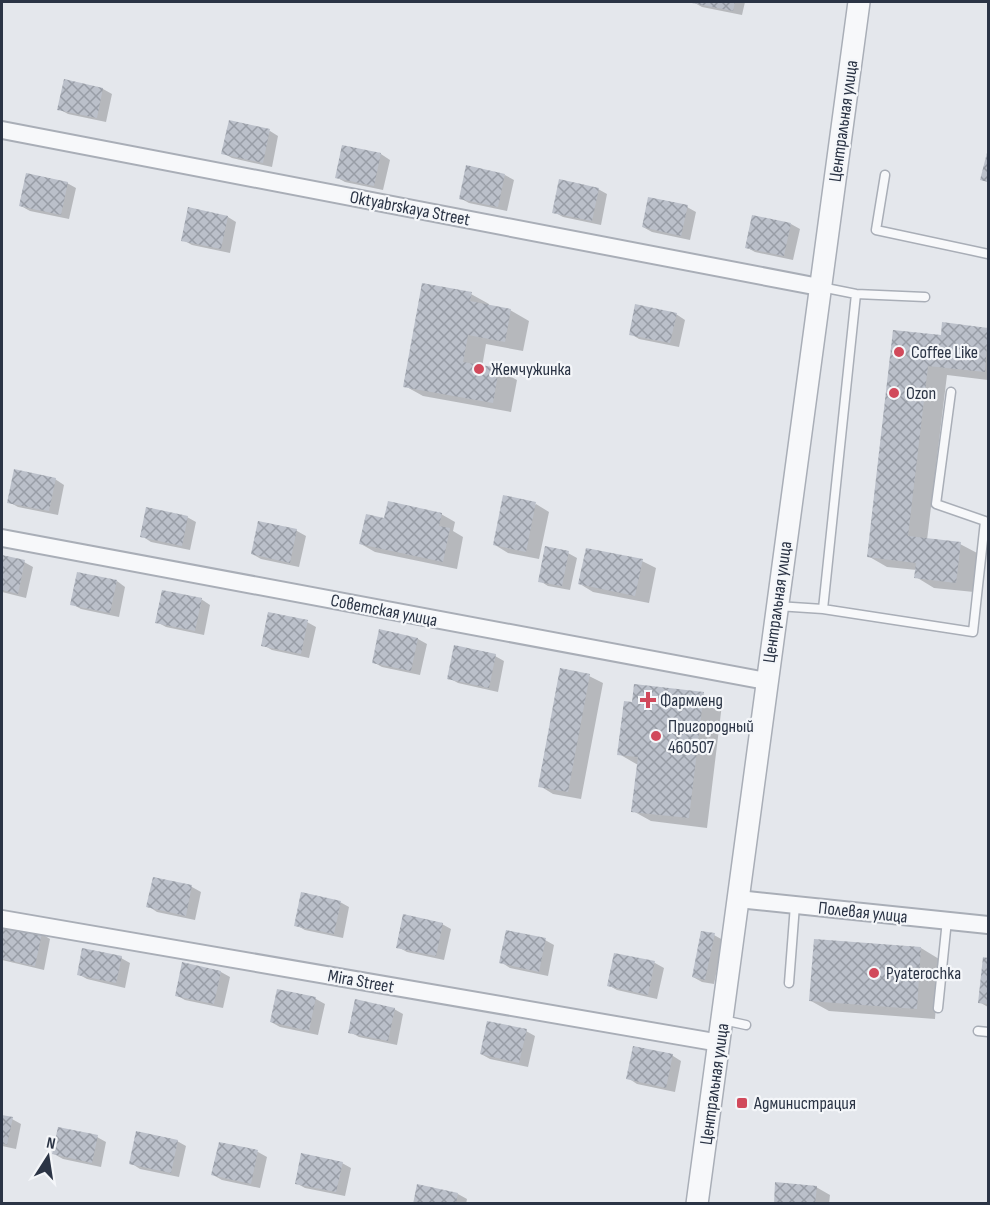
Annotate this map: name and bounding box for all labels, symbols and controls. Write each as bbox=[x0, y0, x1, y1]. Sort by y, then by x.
street label: Центральная улица bbox=[825, 59, 862, 183]
street label: Oktyabrskaya Street bbox=[348, 187, 472, 231]
place label: Coffee Like bbox=[911, 342, 978, 363]
marker: Coffee Like bbox=[892, 345, 906, 359]
place label: Жемчужинка bbox=[491, 359, 571, 380]
marker: Жемчужинка bbox=[472, 362, 486, 376]
place label: Ozon bbox=[906, 383, 936, 404]
marker: Ozon bbox=[887, 386, 901, 400]
street label: Центральная улица bbox=[759, 540, 796, 664]
street label: Советская улица bbox=[329, 590, 439, 631]
place label: Фармленд bbox=[660, 690, 723, 711]
marker: Фармленд bbox=[641, 693, 655, 707]
place label: Пригородный 460507 bbox=[668, 716, 754, 758]
marker: Пригородный 460507 bbox=[649, 729, 663, 743]
street label: Полевая улица bbox=[817, 897, 909, 928]
place label: Pyaterochka bbox=[886, 963, 961, 984]
street label: Mira Street bbox=[326, 965, 396, 998]
marker: Pyaterochka bbox=[867, 966, 881, 980]
street label: Центральная улица bbox=[696, 1022, 733, 1146]
place label: Администрация bbox=[753, 1093, 856, 1114]
marker: Администрация bbox=[735, 1096, 749, 1110]
north arrow bbox=[18, 1127, 78, 1187]
text: N bbox=[45, 1134, 57, 1154]

